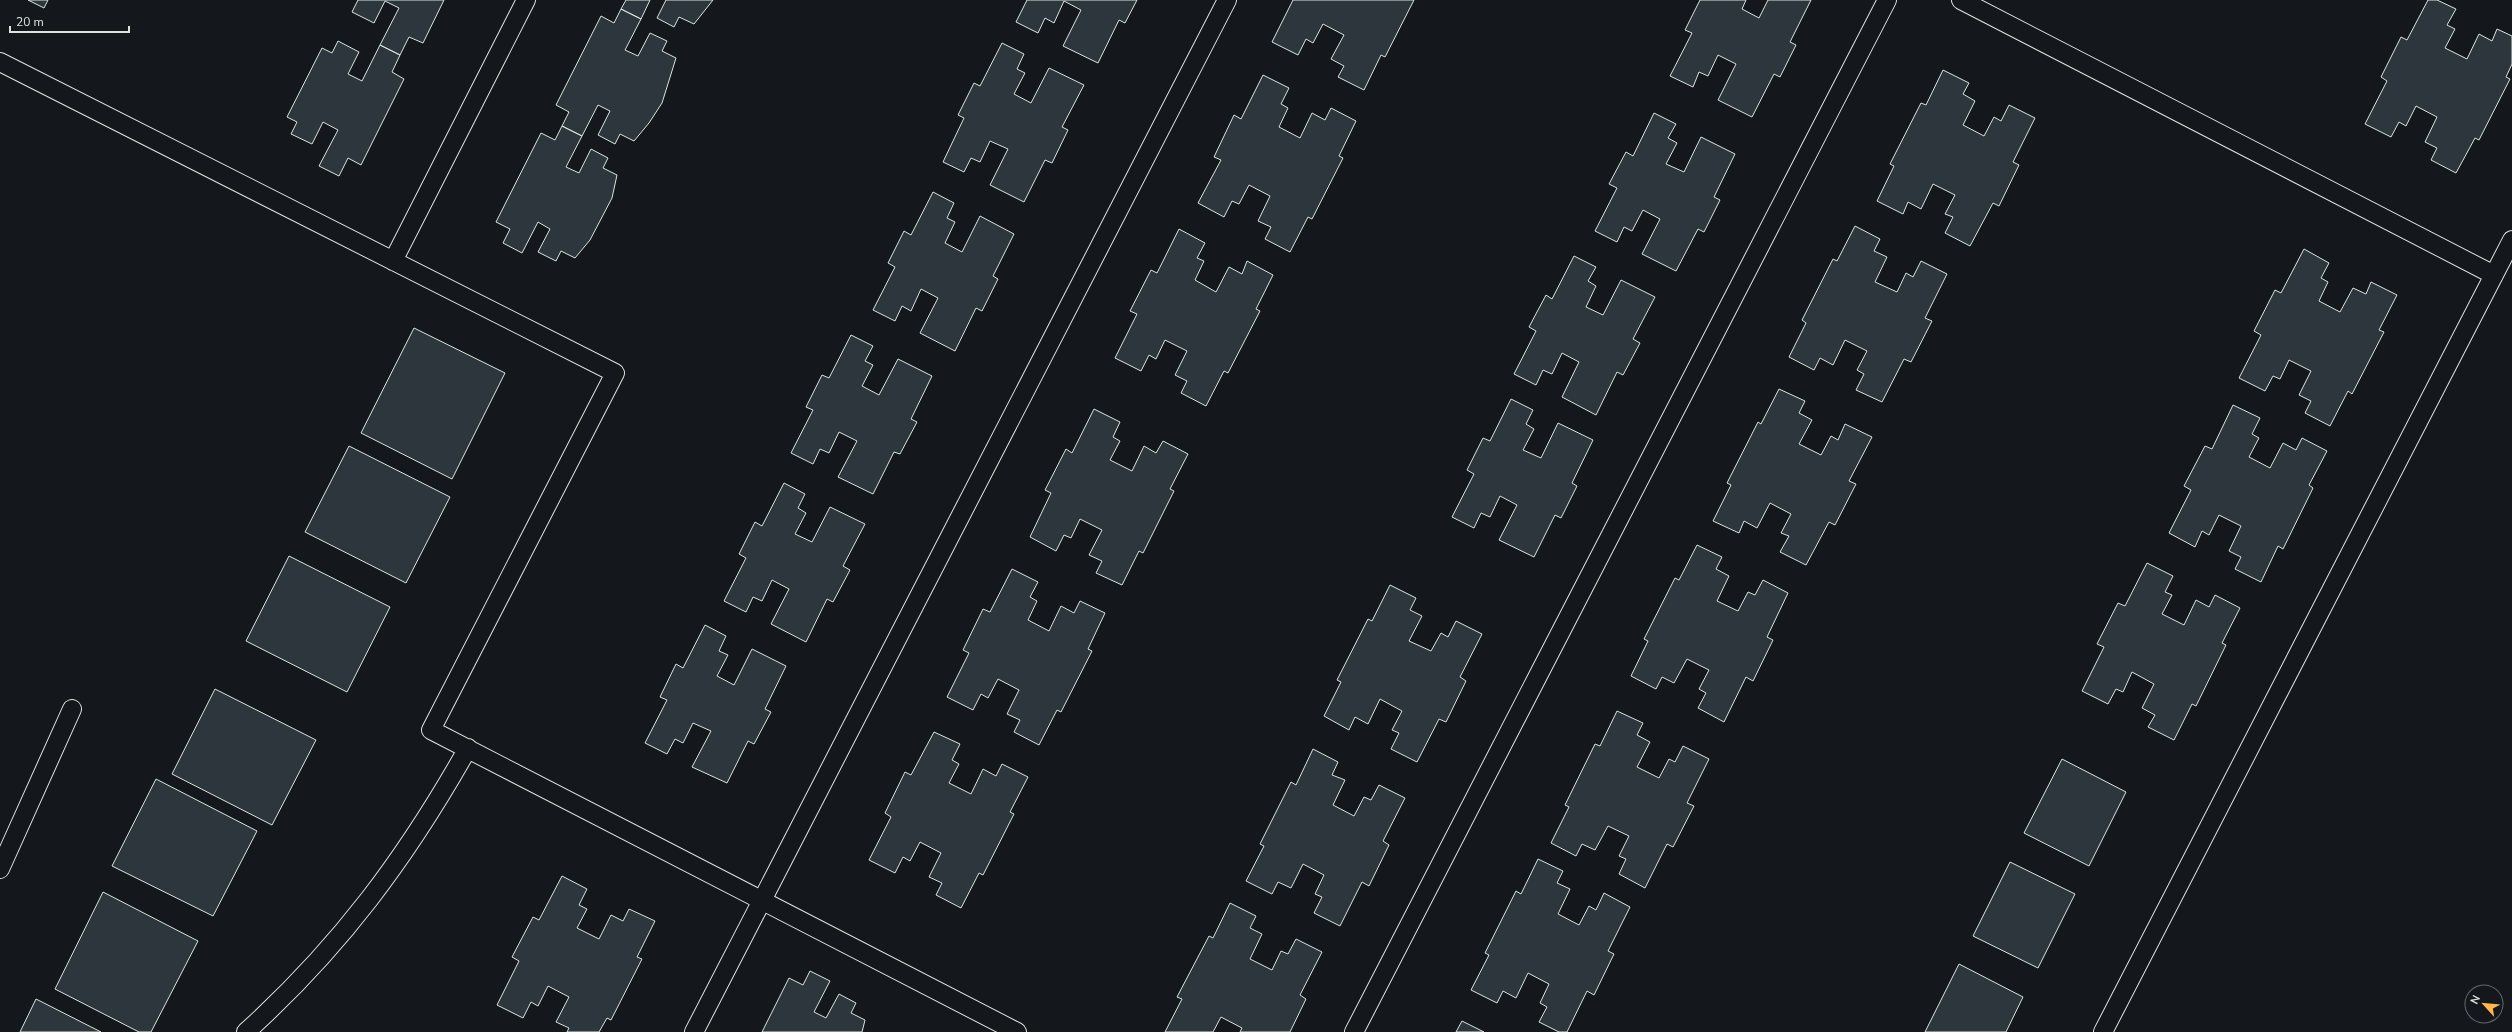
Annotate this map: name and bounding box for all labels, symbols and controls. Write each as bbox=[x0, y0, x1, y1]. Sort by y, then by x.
scale bar bbox=[10, 8, 129, 34]
text: 20 m bbox=[16, 14, 44, 30]
north arrow bbox=[2464, 984, 2504, 1024]
text: N bbox=[2467, 993, 2484, 1007]

